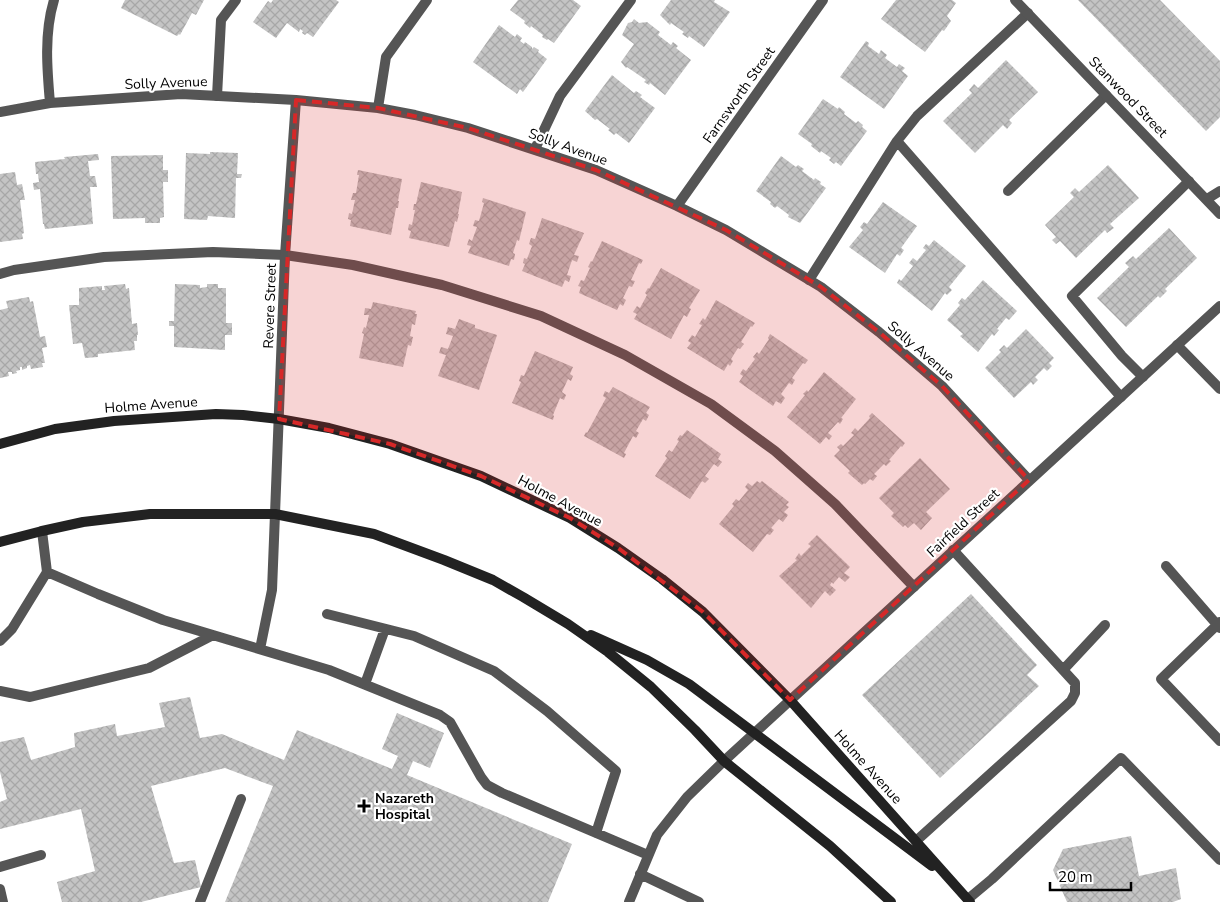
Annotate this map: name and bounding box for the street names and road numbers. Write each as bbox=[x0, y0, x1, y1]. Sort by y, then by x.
street label: Farnsworth Street bbox=[699, 43, 779, 147]
street label: Stanwood Street bbox=[1084, 52, 1172, 142]
street label: Solly Avenue bbox=[124, 72, 208, 94]
street label: Solly Avenue bbox=[526, 124, 610, 170]
street label: Revere Street bbox=[259, 263, 281, 349]
street label: Solly Avenue bbox=[883, 317, 959, 385]
street label: Holme Avenue bbox=[104, 392, 198, 418]
street label: Holme Avenue bbox=[514, 471, 606, 531]
street label: Fairfield Street bbox=[923, 484, 1003, 562]
street label: Holme Avenue bbox=[830, 726, 906, 808]

